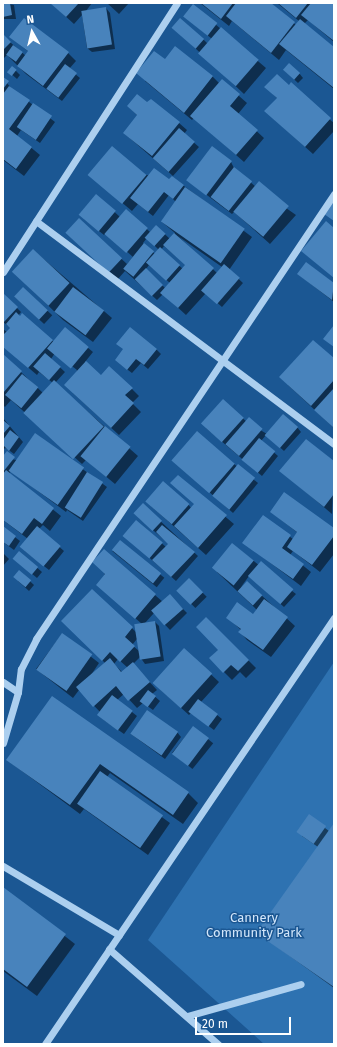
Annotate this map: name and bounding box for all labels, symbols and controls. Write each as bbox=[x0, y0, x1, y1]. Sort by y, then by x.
north arrow bbox=[12, 12, 52, 52]
text: N bbox=[26, 13, 35, 27]
park label: Cannery Community Park bbox=[206, 911, 302, 942]
scale bar bbox=[197, 1009, 293, 1035]
text: 20 m bbox=[202, 1017, 228, 1031]

